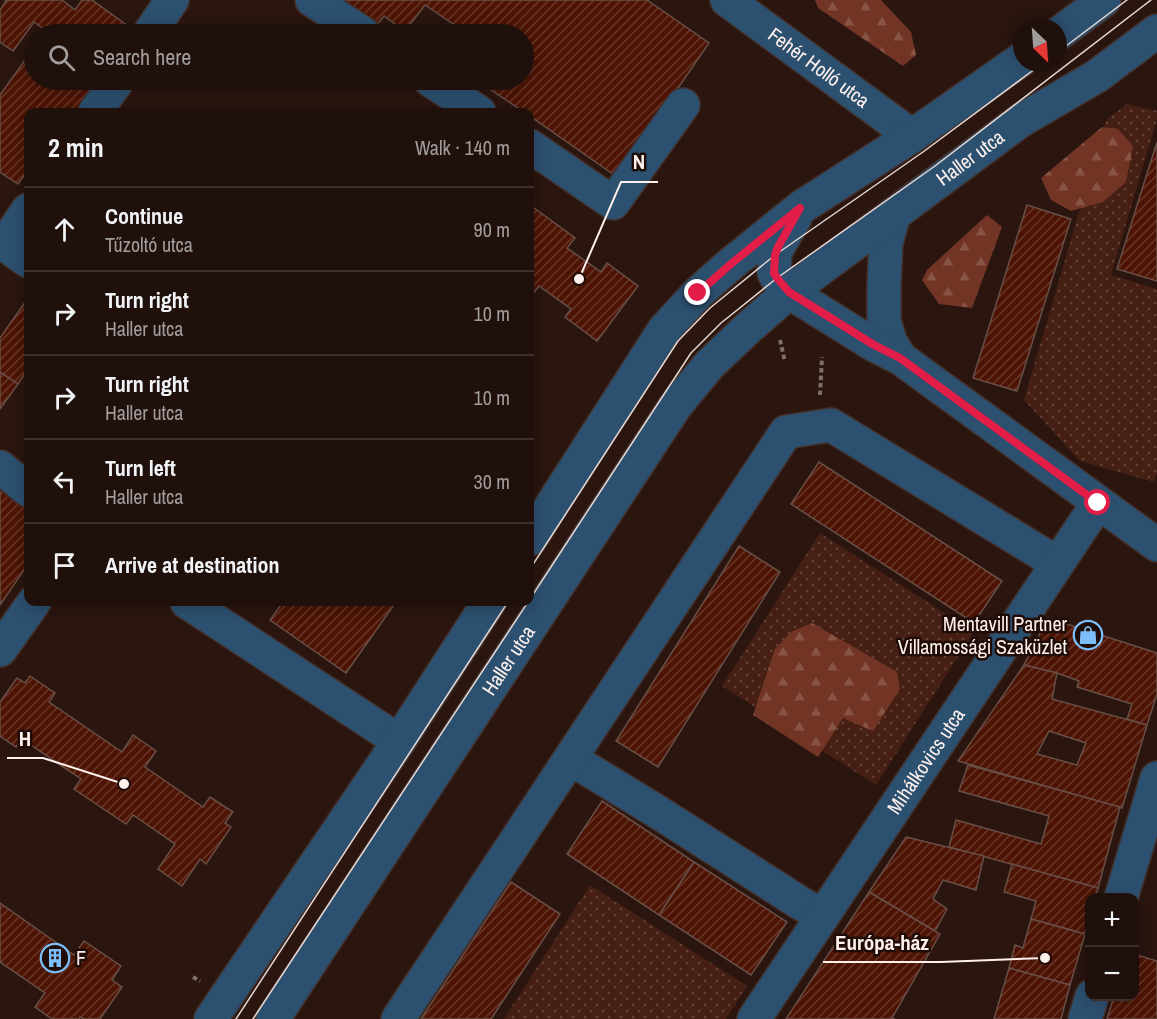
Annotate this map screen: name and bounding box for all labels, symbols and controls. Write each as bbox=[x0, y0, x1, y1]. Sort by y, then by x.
north arrow bbox=[1013, 18, 1067, 72]
street label: Fehér Holló utca bbox=[763, 21, 875, 113]
search box bbox=[24, 24, 534, 90]
icon: search bbox=[45, 41, 78, 74]
text: Search here bbox=[93, 42, 191, 72]
street label: Haller utca bbox=[930, 123, 1009, 192]
text: 2 min bbox=[48, 130, 104, 165]
text: Walk · 140 m bbox=[415, 134, 510, 161]
callout: N bbox=[621, 143, 658, 182]
text: N bbox=[633, 147, 645, 176]
text: Continue bbox=[105, 201, 183, 231]
icon: ahead bbox=[48, 213, 81, 246]
text: 90 m bbox=[474, 216, 510, 243]
text: Tűzoltó utca bbox=[105, 231, 193, 258]
route end bbox=[684, 279, 710, 305]
text: Turn right bbox=[105, 285, 189, 315]
icon: right bbox=[48, 297, 81, 330]
text: 10 m bbox=[474, 300, 510, 327]
text: Haller utca bbox=[105, 315, 183, 342]
text: Turn right bbox=[105, 369, 189, 399]
icon: right bbox=[48, 381, 81, 414]
text: 10 m bbox=[474, 384, 510, 411]
text: Haller utca bbox=[105, 399, 183, 426]
text: Turn left bbox=[105, 453, 176, 483]
icon: left bbox=[48, 465, 81, 498]
text: 30 m bbox=[474, 468, 510, 495]
text: Haller utca bbox=[105, 483, 183, 510]
route start bbox=[1084, 489, 1110, 515]
icon: arrive bbox=[48, 549, 81, 582]
text: Arrive at destination bbox=[105, 550, 279, 580]
place label: Mentavill Partner Villamossági Szaküzlet bbox=[898, 610, 1068, 660]
shop icon: Mentavill Partner Villamossági Szaküzlet bbox=[1072, 619, 1104, 651]
street label: Haller utca bbox=[475, 620, 541, 700]
street label: Mihálkovics utca bbox=[880, 702, 971, 819]
callout: H bbox=[7, 719, 43, 758]
text: H bbox=[19, 724, 31, 753]
map controls bbox=[1085, 893, 1139, 1001]
button: + bbox=[1085, 893, 1139, 947]
callout: Európa-ház bbox=[823, 923, 941, 962]
text: Európa-ház bbox=[835, 928, 929, 957]
building icon: F bbox=[39, 942, 71, 974]
place label: F bbox=[76, 944, 86, 971]
button: − bbox=[1085, 947, 1139, 1001]

